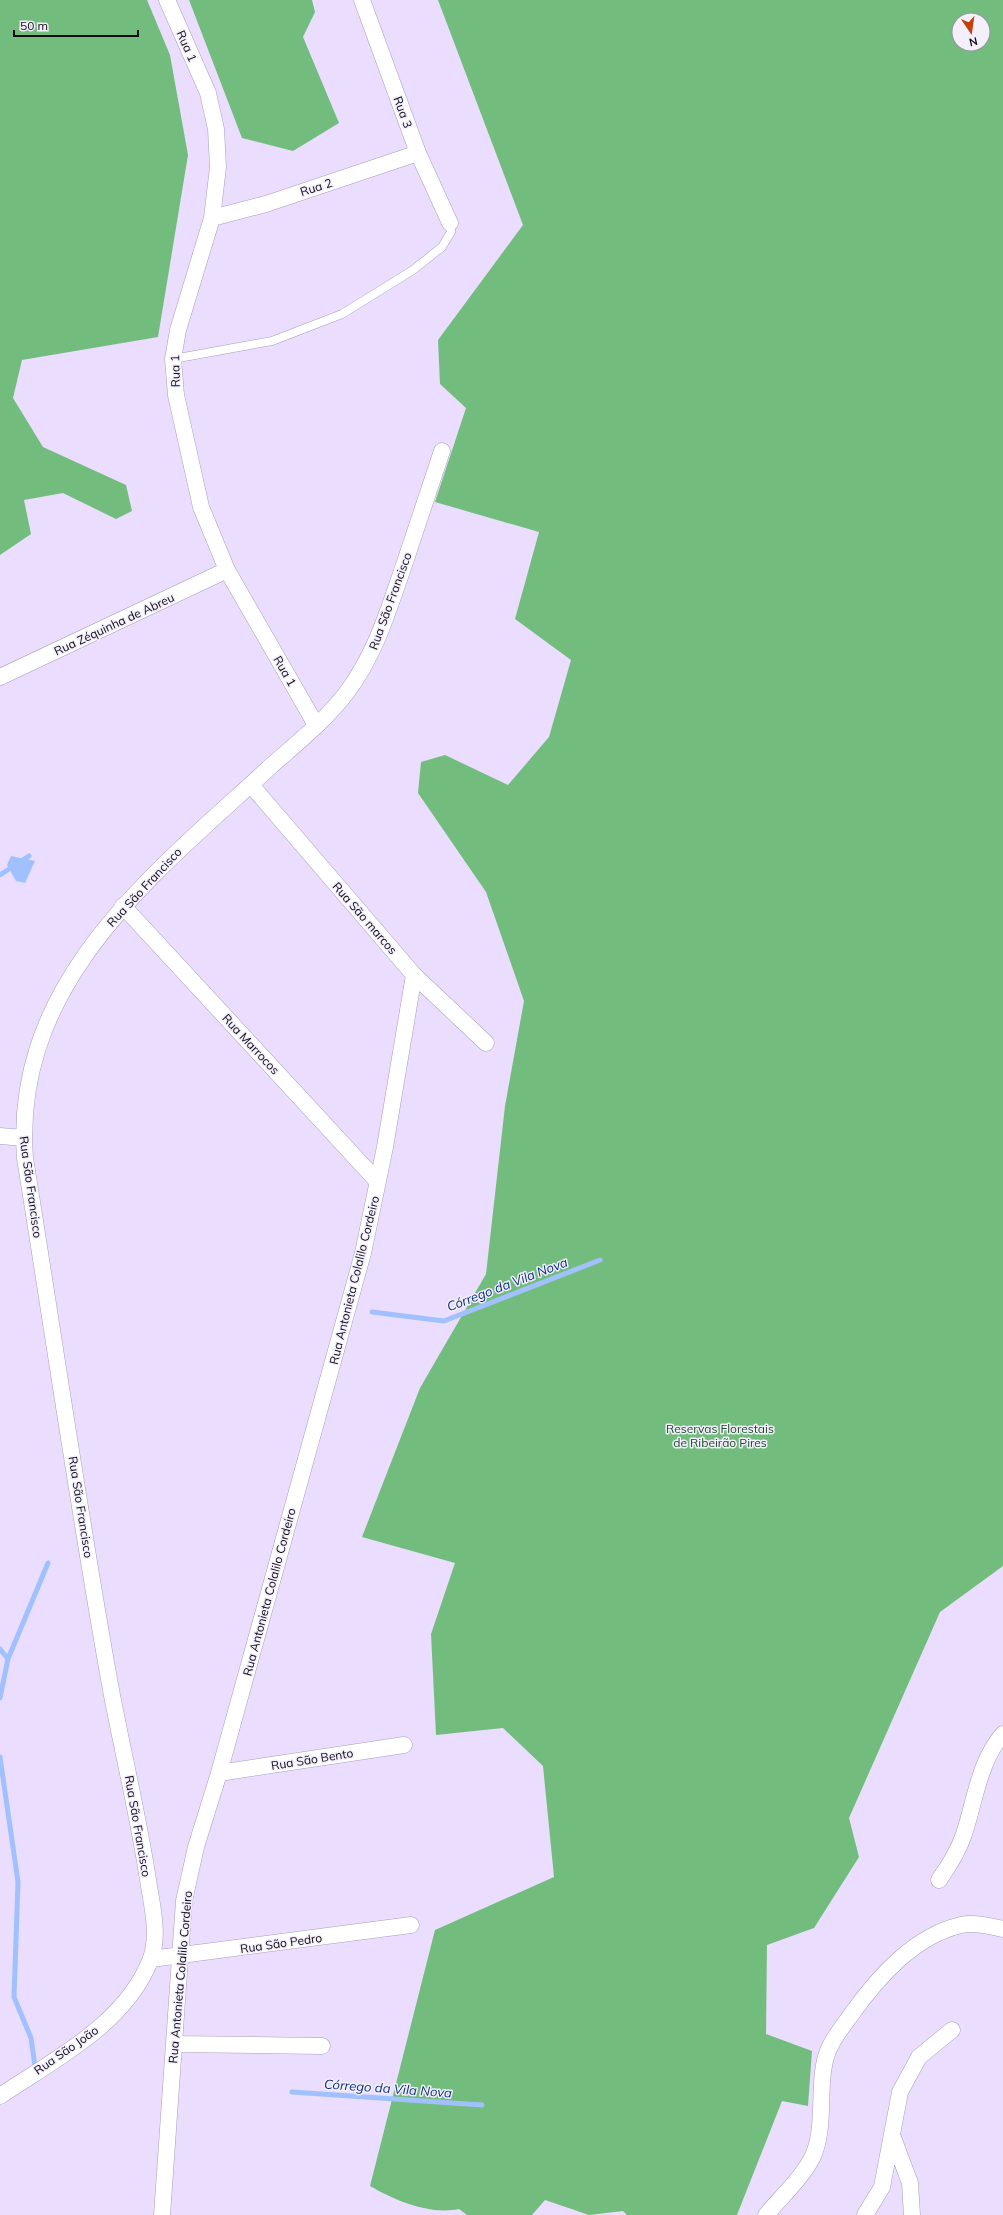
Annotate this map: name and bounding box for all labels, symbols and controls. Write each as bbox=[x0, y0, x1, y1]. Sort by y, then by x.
scale bar bbox=[14, 12, 138, 38]
north arrow bbox=[951, 12, 991, 52]
text: 50 m bbox=[20, 18, 48, 33]
street label: Rua 1 bbox=[173, 28, 201, 64]
text: N bbox=[968, 34, 979, 49]
street label: Rua 3 bbox=[390, 94, 416, 130]
street label: Rua 2 bbox=[298, 175, 334, 199]
street label: Rua 1 bbox=[167, 354, 183, 388]
street label: Rua São Francisco bbox=[365, 550, 415, 652]
street label: Rua Zéquinha de Abreu bbox=[51, 590, 177, 658]
street label: Rua 1 bbox=[270, 653, 300, 689]
street label: Rua São Francisco bbox=[103, 844, 185, 930]
street label: Rua São marcos bbox=[330, 879, 400, 957]
street label: Rua Marrocos bbox=[219, 1011, 283, 1077]
street label: Rua São Francisco bbox=[16, 1135, 46, 1239]
street label: Rua Antonieta Colalilo Cordeiro bbox=[326, 1194, 382, 1366]
water label: Córrego da Vila Nova bbox=[444, 1254, 570, 1314]
park label: Reservas Florestais de Ribeirão Pires bbox=[666, 1421, 774, 1450]
street label: Rua São Francisco bbox=[66, 1455, 96, 1559]
street label: Rua Antonieta Colalilo Cordeiro bbox=[239, 1506, 299, 1678]
street label: Rua São Bento bbox=[270, 1745, 354, 1773]
street label: Rua São Francisco bbox=[122, 1774, 154, 1878]
street label: Rua Antonieta Colalilo Cordeiro bbox=[165, 1890, 195, 2064]
street label: Rua São Pedro bbox=[239, 1930, 323, 1956]
street label: Rua São João bbox=[31, 2022, 101, 2078]
water label: Córrego da Vila Nova bbox=[324, 2076, 453, 2100]

